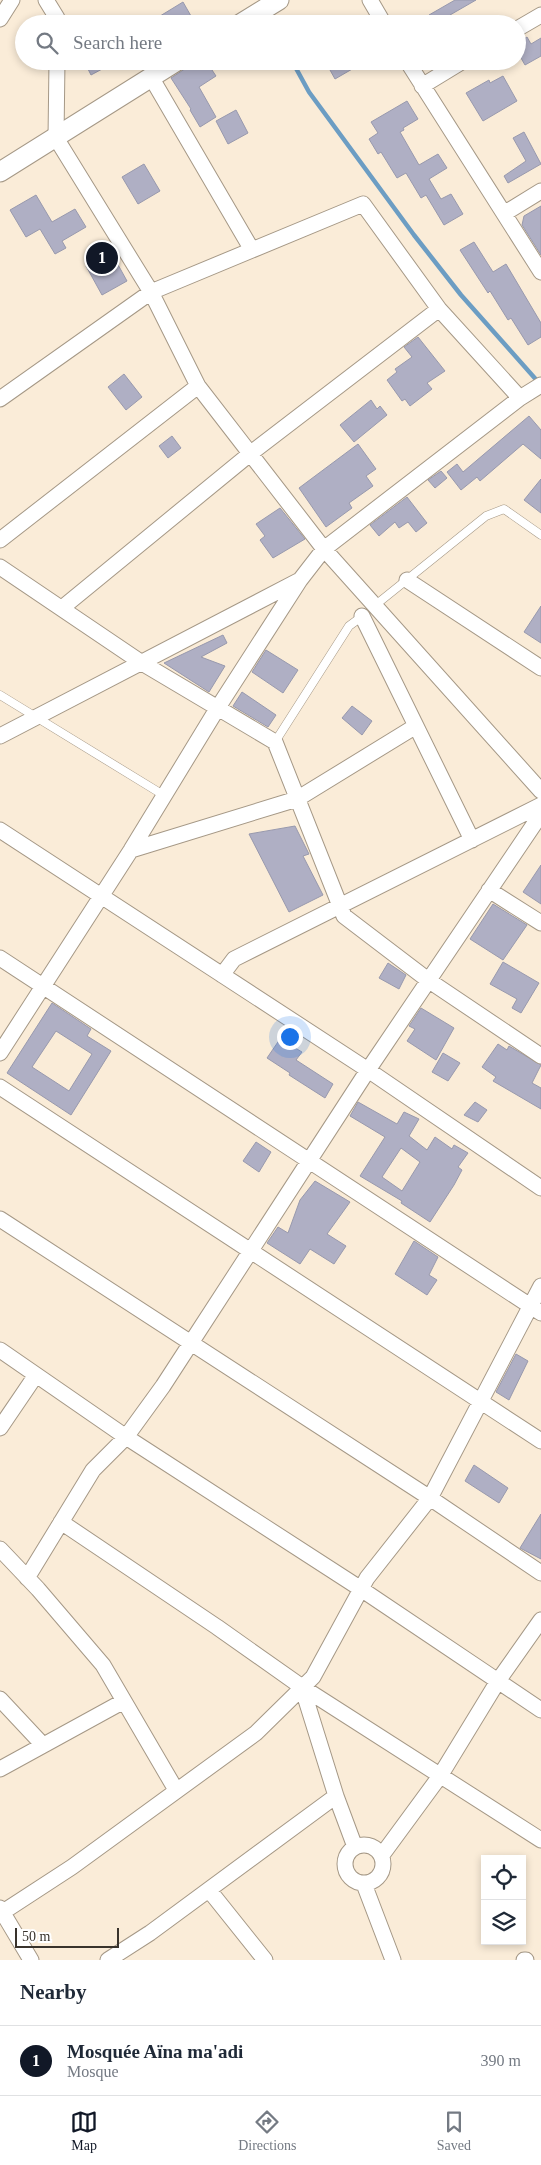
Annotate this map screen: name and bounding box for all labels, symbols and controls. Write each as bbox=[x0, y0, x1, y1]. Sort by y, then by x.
search box bbox=[15, 15, 526, 70]
icon: search bbox=[33, 29, 61, 57]
text: Search here bbox=[73, 32, 162, 53]
pin: 1 bbox=[86, 239, 118, 277]
your location bbox=[277, 1024, 303, 1050]
map controls bbox=[481, 1855, 526, 1945]
button: locate bbox=[481, 1855, 526, 1900]
button: layers bbox=[481, 1900, 526, 1945]
scale bar bbox=[15, 1925, 119, 1948]
text: 50 m bbox=[22, 1929, 50, 1944]
text: Nearby bbox=[20, 1980, 87, 2004]
text: Mosquée Aïna ma'adi bbox=[67, 2041, 243, 2062]
text: 1 bbox=[32, 2052, 40, 2069]
text: 390 m bbox=[481, 2052, 521, 2069]
text: Mosque bbox=[67, 2063, 119, 2080]
tab: Map bbox=[70, 2108, 98, 2154]
tab: Directions bbox=[238, 2108, 297, 2154]
tab: Saved bbox=[437, 2108, 471, 2154]

